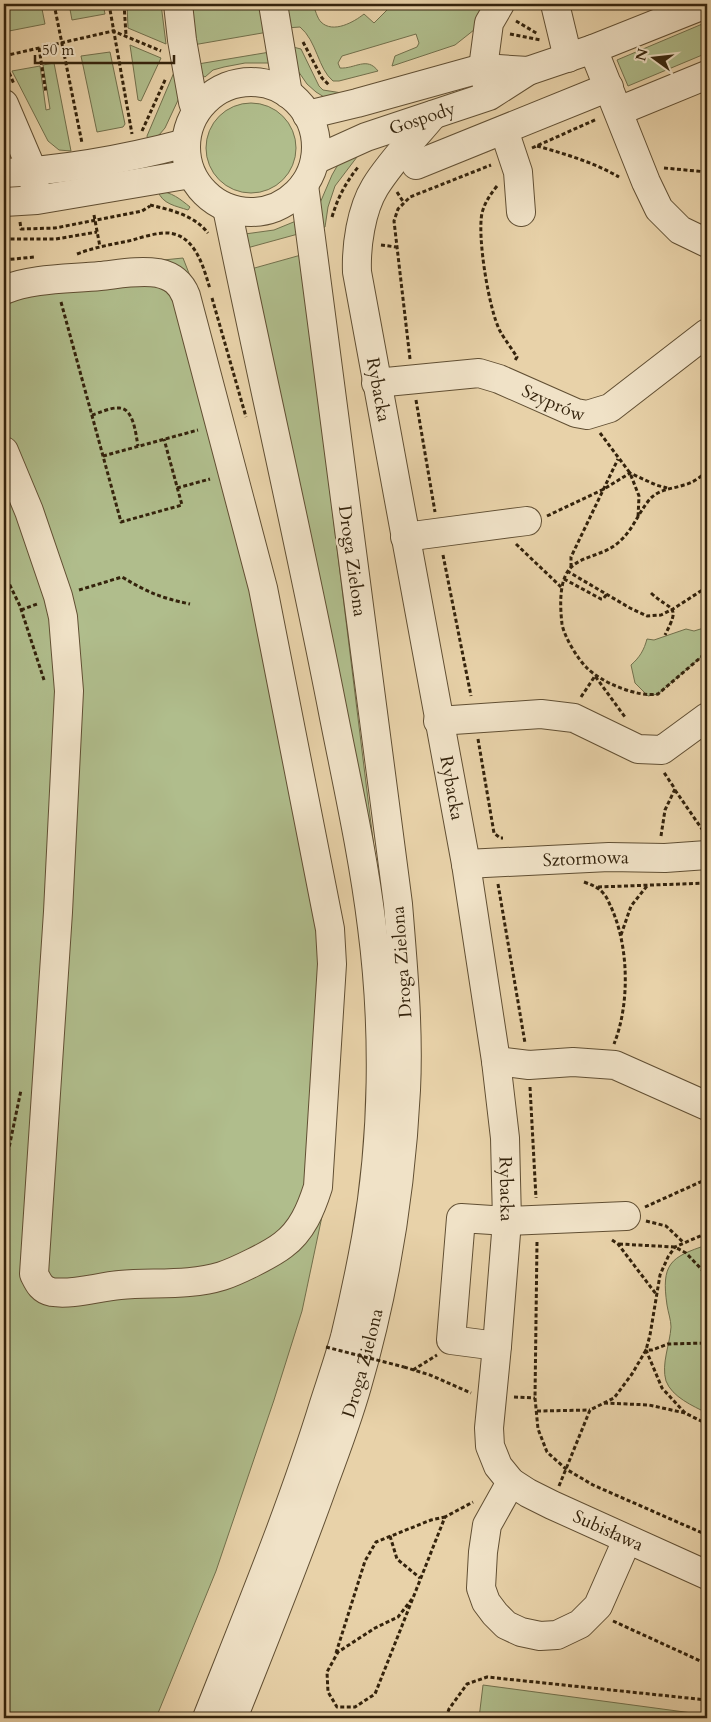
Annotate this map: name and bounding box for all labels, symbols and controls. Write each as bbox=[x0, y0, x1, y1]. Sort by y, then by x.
scale bar bbox=[35, 32, 174, 64]
north arrow bbox=[628, 32, 678, 82]
text: 50 m bbox=[42, 40, 74, 60]
text: N bbox=[631, 46, 653, 63]
street label: Gospody bbox=[386, 95, 459, 141]
street label: Rybacka bbox=[360, 355, 397, 424]
street label: Szyprów bbox=[518, 378, 588, 427]
street label: Droga Zielona bbox=[332, 504, 372, 618]
street label: Rybacka bbox=[434, 754, 470, 822]
street label: Sztormowa bbox=[542, 844, 629, 873]
street label: Droga Zielona bbox=[386, 905, 418, 1019]
street label: Rybacka bbox=[493, 1156, 520, 1222]
street label: Droga Zielona bbox=[336, 1306, 389, 1421]
street label: Subisława bbox=[569, 1504, 648, 1557]

